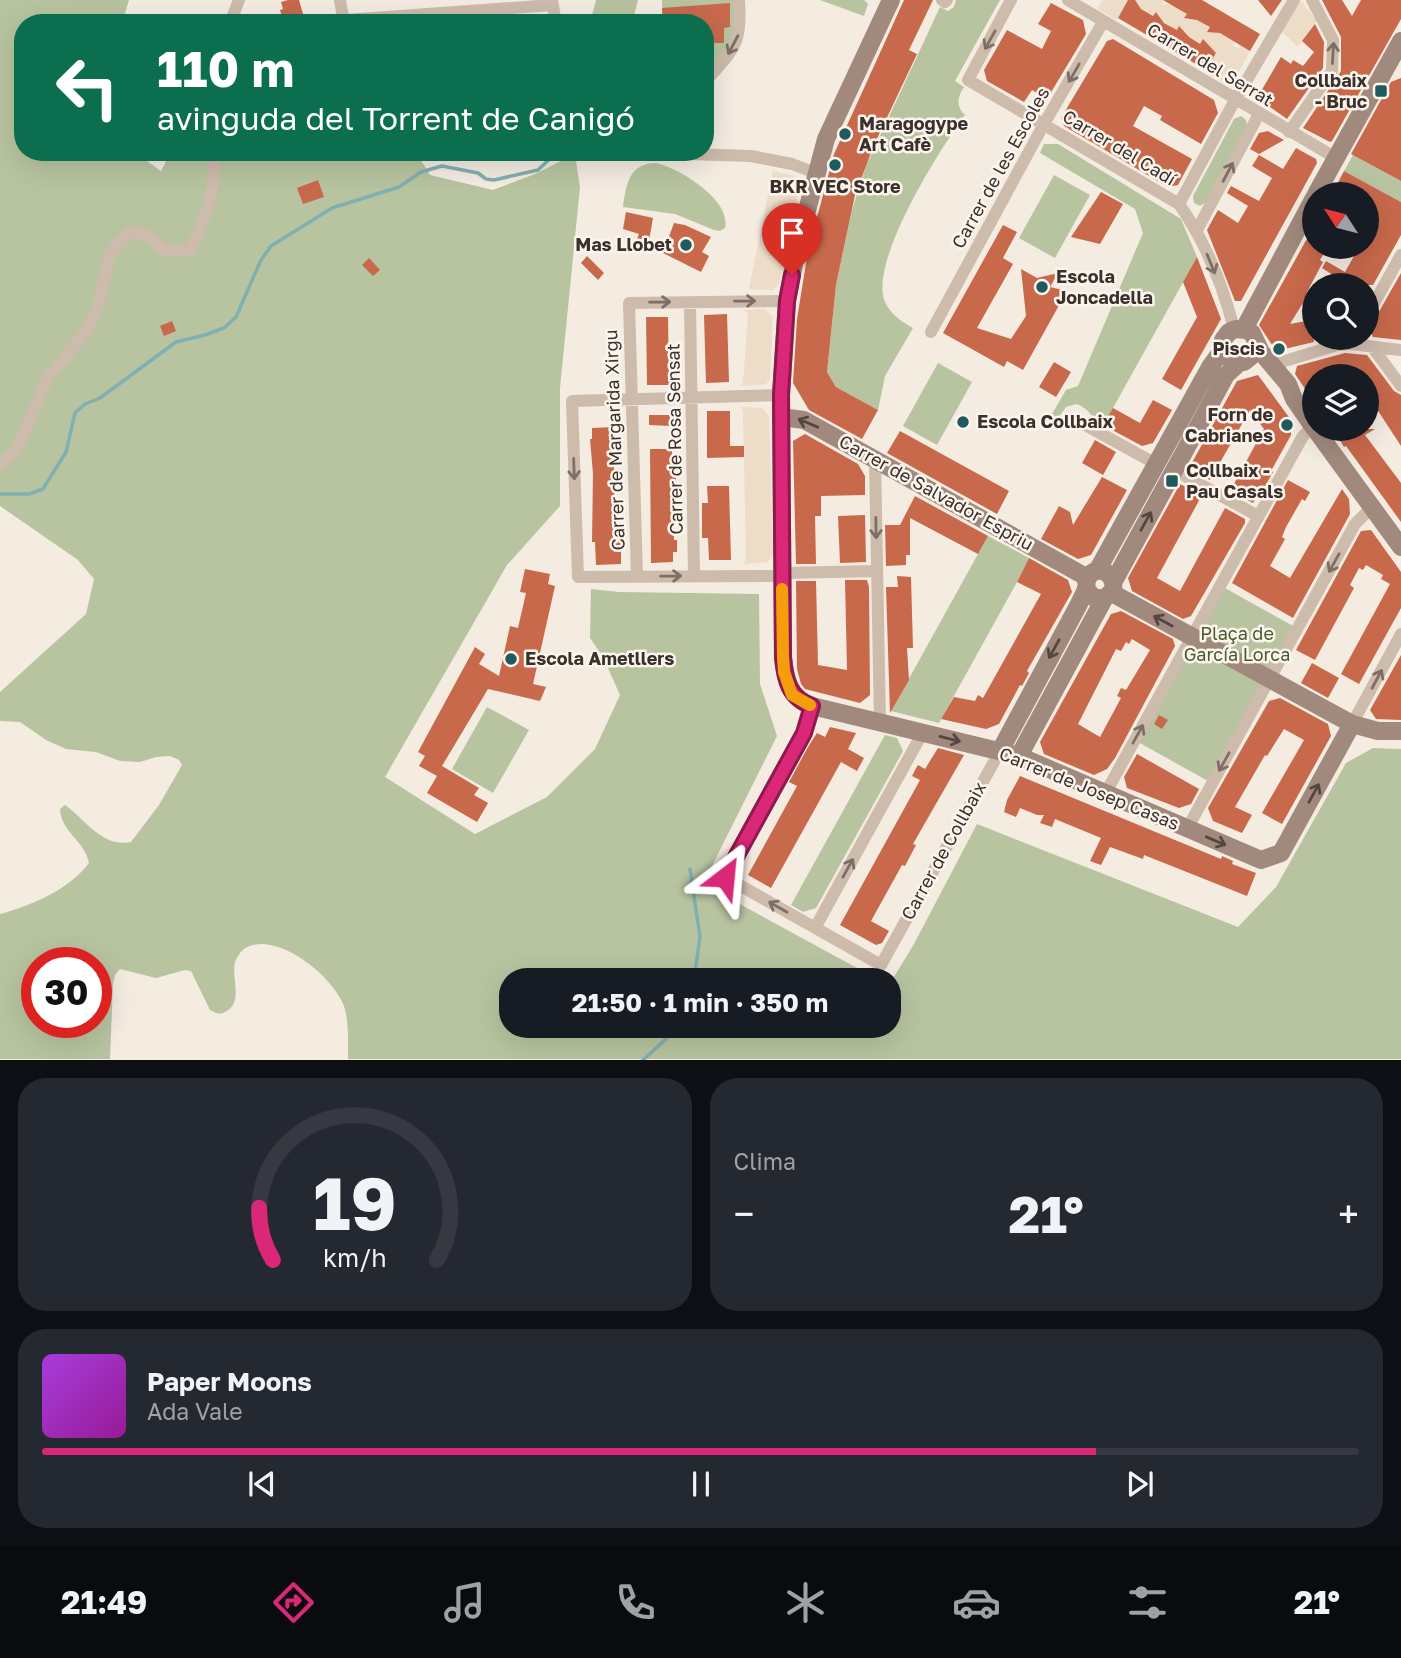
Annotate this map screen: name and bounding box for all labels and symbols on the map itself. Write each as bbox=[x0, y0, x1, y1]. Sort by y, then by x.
street label: Carrer del Serrat bbox=[1144, 18, 1277, 110]
one-way arrow bbox=[982, 29, 996, 50]
one-way arrow bbox=[726, 35, 740, 55]
one-way arrow bbox=[1326, 42, 1339, 65]
one-way arrow bbox=[1066, 63, 1080, 83]
place label: Collbaix - Bruc bbox=[1294, 69, 1368, 112]
street label: Carrer de les Escoles bbox=[947, 83, 1054, 252]
marker: Collbaix - Bruc bbox=[1373, 83, 1389, 99]
street label: Carrer del Cadí bbox=[1059, 105, 1181, 190]
place label: Maragogype Art Cafè bbox=[859, 112, 968, 155]
marker: Maragogype Art Cafè bbox=[837, 126, 853, 142]
marker: BKR VEC Store bbox=[827, 157, 843, 173]
one-way arrow bbox=[1222, 162, 1235, 183]
place label: BKR VEC Store bbox=[769, 175, 901, 197]
north arrow bbox=[1302, 182, 1379, 259]
pin bbox=[762, 203, 822, 275]
place label: Mas Llobet bbox=[575, 233, 672, 255]
marker: Mas Llobet bbox=[678, 237, 694, 253]
one-way arrow bbox=[1205, 253, 1218, 275]
place label: Escola Joncadella bbox=[1056, 265, 1153, 308]
marker: Escola Joncadella bbox=[1034, 279, 1050, 295]
one-way arrow bbox=[648, 295, 671, 309]
one-way arrow bbox=[734, 295, 757, 308]
street label: Carrer de Margarida Xirgu bbox=[599, 329, 629, 551]
place label: Piscis bbox=[1213, 337, 1265, 359]
marker: Piscis bbox=[1271, 341, 1287, 357]
street label: Carrer de Rosa Sensat bbox=[661, 343, 687, 535]
place label: Forn de Cabrianes bbox=[1185, 403, 1273, 446]
place label: Escola Collbaix bbox=[977, 410, 1114, 432]
marker: Escola Collbaix bbox=[955, 414, 971, 430]
one-way arrow bbox=[798, 416, 819, 429]
marker: Forn de Cabrianes bbox=[1279, 417, 1295, 433]
street label: Carrer de Salvador Espriu bbox=[835, 429, 1037, 555]
one-way arrow bbox=[567, 458, 581, 481]
place label: Collbaix - Pau Casals bbox=[1186, 459, 1283, 502]
marker: Collbaix - Pau Casals bbox=[1164, 473, 1180, 489]
one-way arrow bbox=[1139, 511, 1153, 531]
one-way arrow bbox=[869, 516, 883, 539]
one-way arrow bbox=[1327, 552, 1341, 572]
one-way arrow bbox=[659, 569, 682, 583]
one-way arrow bbox=[1153, 614, 1174, 627]
park label: Plaça de García Lorca bbox=[1184, 622, 1290, 665]
one-way arrow bbox=[1047, 638, 1060, 659]
place label: Escola Ametllers bbox=[525, 647, 674, 669]
marker: Escola Ametllers bbox=[503, 651, 519, 667]
one-way arrow bbox=[1371, 669, 1384, 690]
one-way arrow bbox=[1131, 724, 1145, 745]
one-way arrow bbox=[938, 732, 961, 746]
street label: Carrer de Josep Casas bbox=[996, 742, 1183, 834]
one-way arrow bbox=[1217, 751, 1230, 772]
street label: Carrer de Collbaix bbox=[896, 777, 990, 924]
one-way arrow bbox=[1307, 784, 1321, 804]
one-way arrow bbox=[1205, 835, 1227, 848]
position arrow bbox=[688, 840, 762, 914]
one-way arrow bbox=[842, 858, 855, 879]
one-way arrow bbox=[769, 900, 789, 914]
speed limit sign: 30 bbox=[21, 947, 112, 1038]

